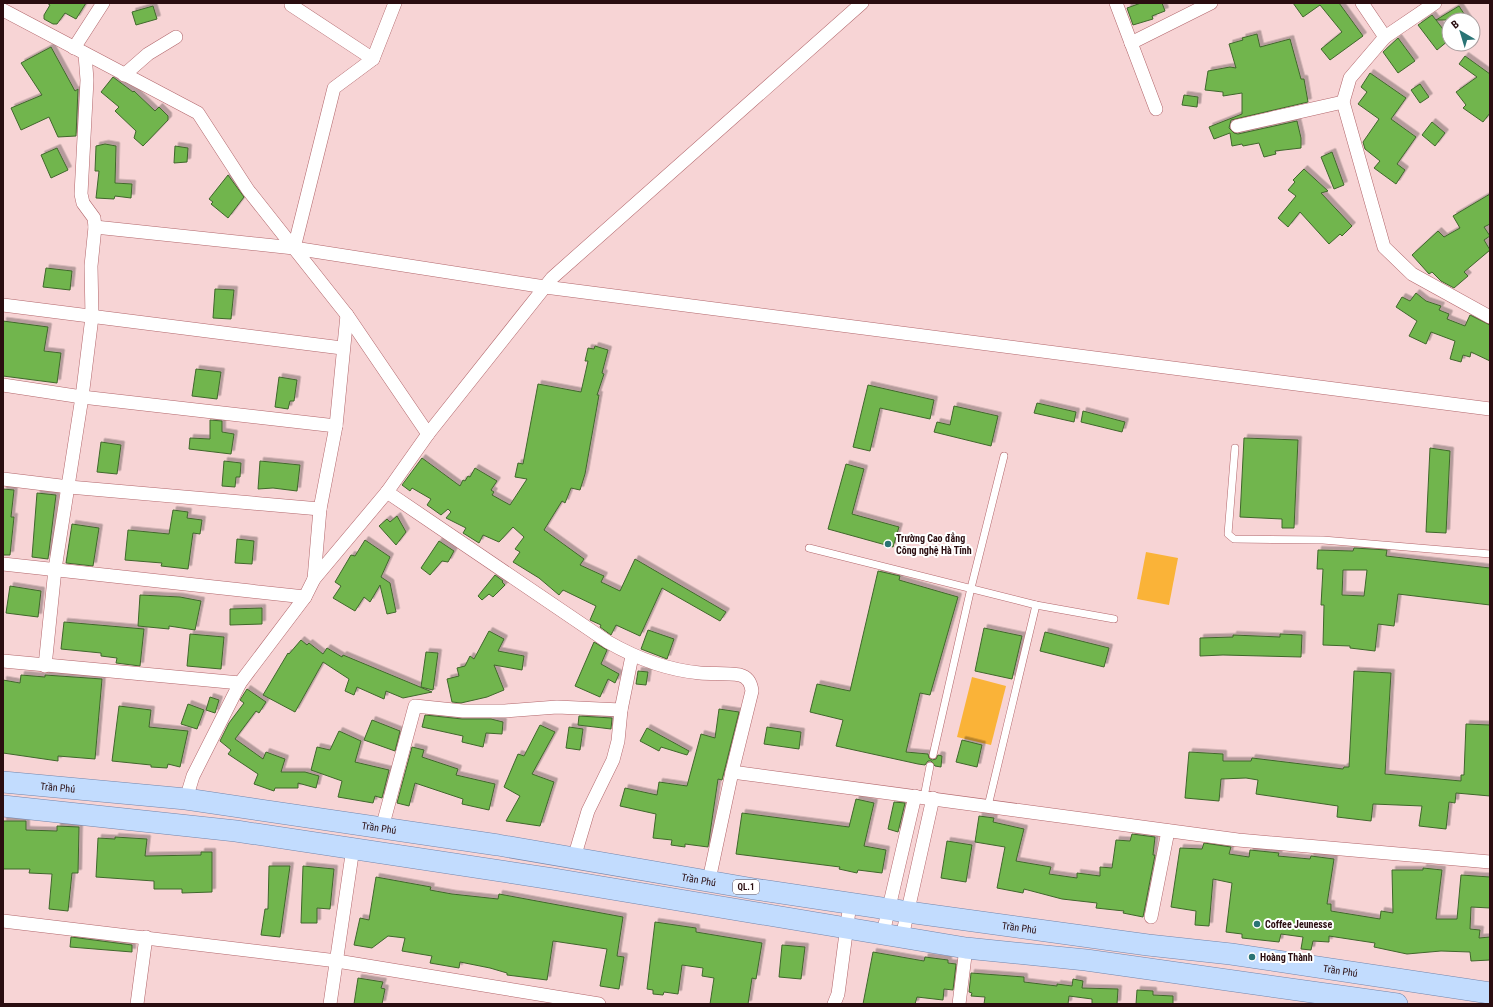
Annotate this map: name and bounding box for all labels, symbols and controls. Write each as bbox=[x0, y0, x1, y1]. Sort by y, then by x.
north arrow bbox=[1441, 12, 1481, 52]
text: B bbox=[1449, 17, 1462, 32]
place label: Trường Cao đẳng Công nghệ Hà Tĩnh bbox=[896, 532, 972, 556]
marker: Trường Cao đẳng Công nghệ Hà Tĩnh bbox=[883, 539, 893, 549]
street label: Trần Phú bbox=[40, 780, 76, 795]
street label: Trần Phú bbox=[361, 820, 397, 836]
street label: Trần Phú bbox=[681, 872, 717, 888]
road number: QL.1 bbox=[733, 880, 759, 894]
marker: Coffee Jeunesse bbox=[1252, 919, 1262, 929]
place label: Coffee Jeunesse bbox=[1265, 919, 1332, 930]
street label: Trần Phú bbox=[1001, 920, 1037, 936]
marker: Hoàng Thành bbox=[1247, 952, 1257, 962]
place label: Hoàng Thành bbox=[1260, 952, 1313, 963]
street label: Trần Phú bbox=[1322, 963, 1359, 979]

